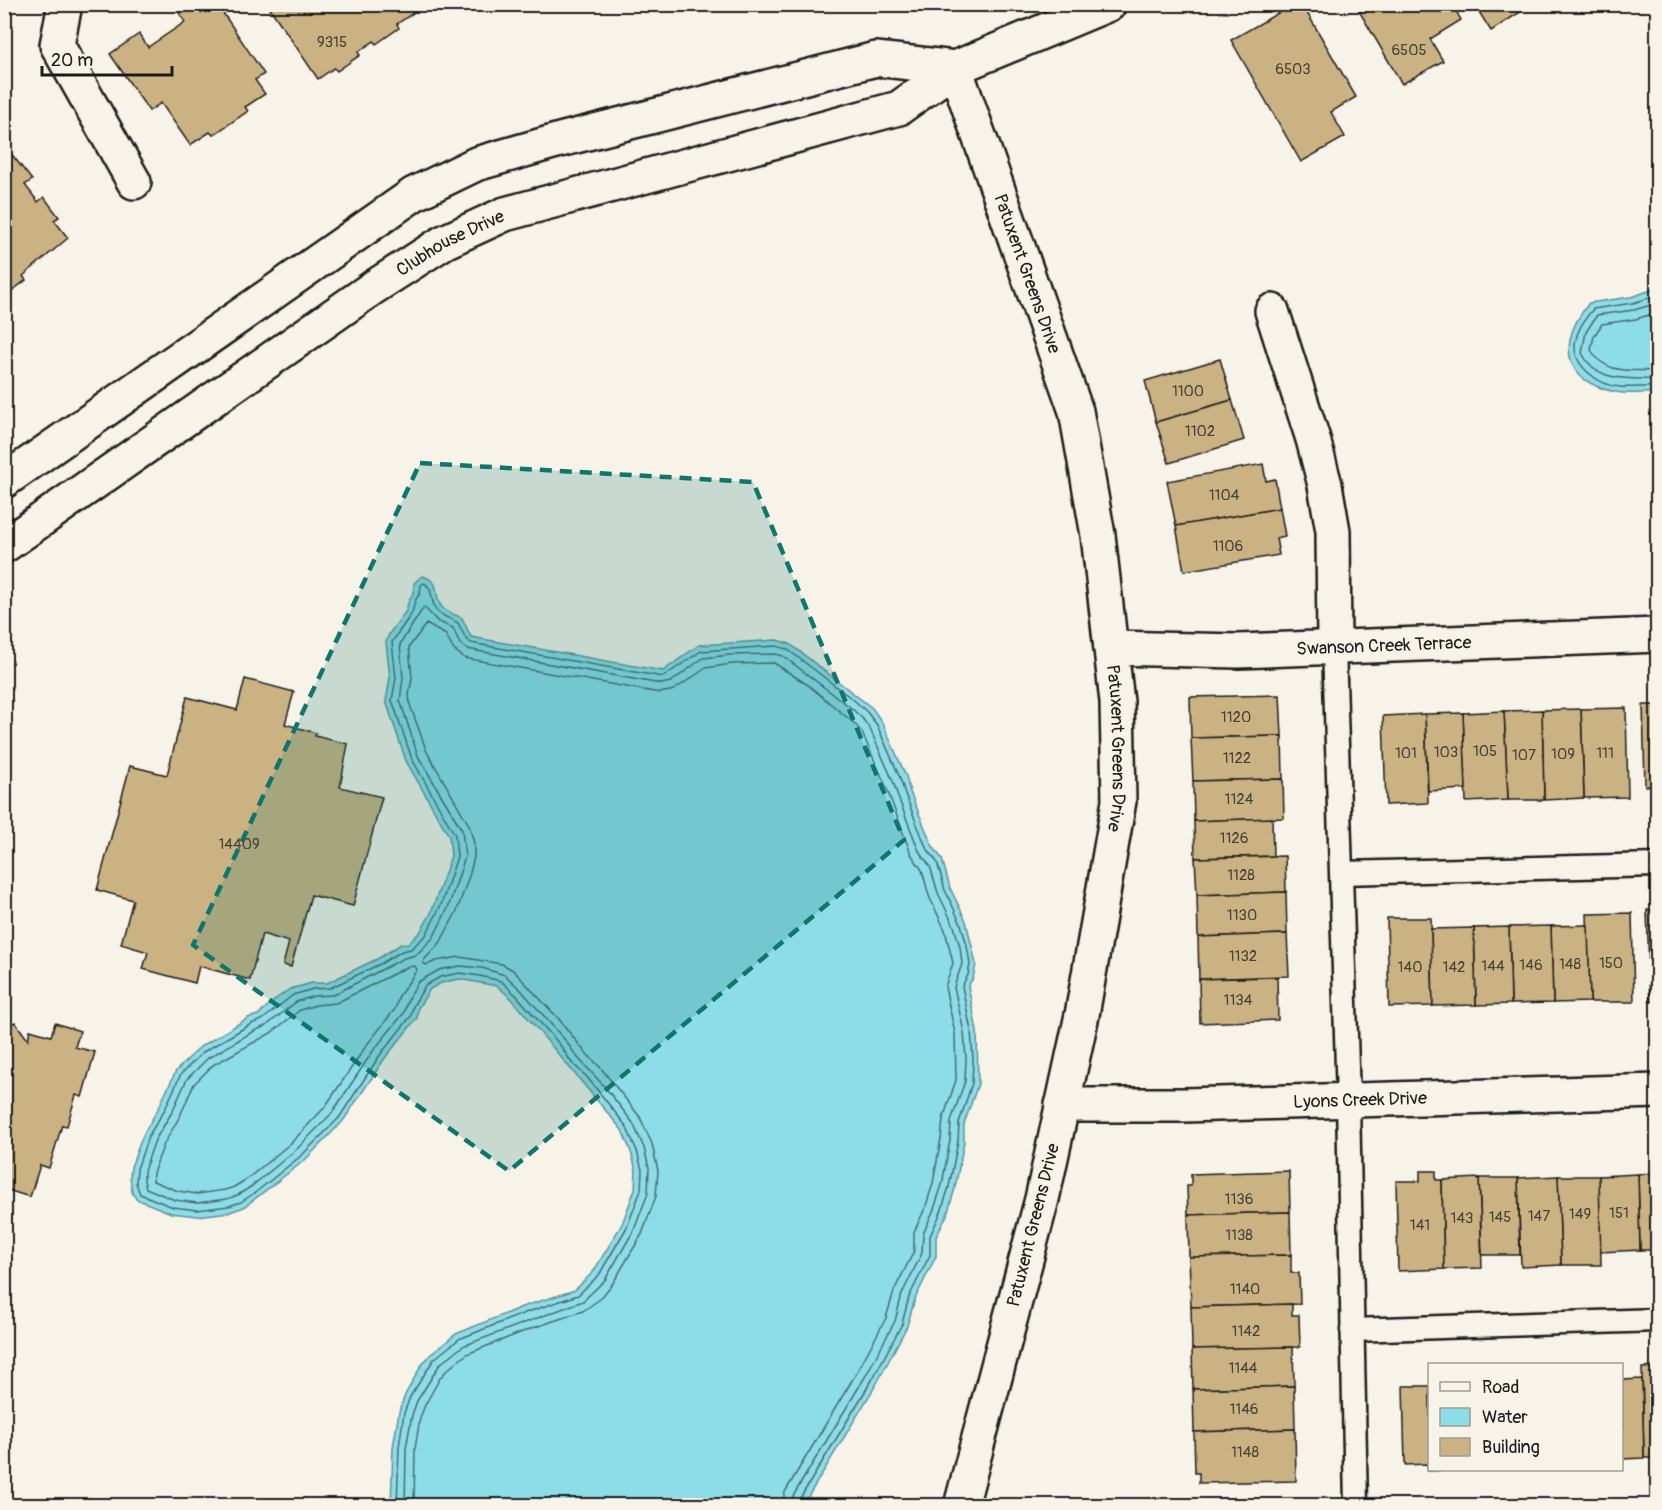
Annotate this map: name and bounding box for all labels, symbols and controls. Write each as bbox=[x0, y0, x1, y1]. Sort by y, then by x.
house number: 9315 bbox=[317, 33, 347, 52]
scale bar bbox=[42, 39, 172, 77]
house number: 6505 bbox=[1391, 41, 1427, 60]
text: 20 m bbox=[51, 49, 93, 72]
house number: 6503 bbox=[1275, 60, 1311, 79]
street label: Patuxent Greens Drive bbox=[988, 191, 1066, 357]
street label: Clubhouse Drive bbox=[392, 205, 508, 282]
house number: 1100 bbox=[1172, 382, 1204, 401]
house number: 1102 bbox=[1185, 422, 1215, 441]
house number: 1104 bbox=[1209, 486, 1240, 505]
house number: 1106 bbox=[1213, 537, 1243, 556]
street label: Swanson Creek Terrace bbox=[1296, 631, 1472, 661]
street label: Patuxent Greens Drive bbox=[1101, 663, 1130, 834]
house number: 1120 bbox=[1221, 708, 1251, 727]
house number: 105 bbox=[1473, 742, 1497, 761]
house number: 103 bbox=[1434, 743, 1458, 762]
house number: 101 bbox=[1395, 744, 1417, 763]
house number: 111 bbox=[1596, 744, 1614, 763]
house number: 109 bbox=[1551, 745, 1575, 764]
house number: 107 bbox=[1512, 746, 1536, 765]
house number: 1122 bbox=[1223, 749, 1251, 768]
house number: 1124 bbox=[1225, 790, 1254, 809]
house number: 1126 bbox=[1220, 829, 1248, 848]
house number: 14409 bbox=[218, 835, 260, 854]
house number: 1128 bbox=[1227, 866, 1255, 885]
house number: 1130 bbox=[1227, 906, 1257, 925]
house number: 1132 bbox=[1229, 947, 1257, 966]
house number: 150 bbox=[1599, 954, 1623, 973]
house number: 148 bbox=[1559, 955, 1581, 974]
house number: 146 bbox=[1519, 956, 1543, 975]
house number: 144 bbox=[1481, 957, 1505, 976]
house number: 140 bbox=[1398, 958, 1422, 977]
house number: 142 bbox=[1443, 958, 1465, 977]
house number: 1134 bbox=[1224, 991, 1253, 1010]
street label: Lyons Creek Drive bbox=[1293, 1087, 1427, 1114]
street label: Patuxent Greens Drive bbox=[1002, 1141, 1065, 1309]
house number: 1136 bbox=[1225, 1190, 1253, 1209]
house number: 151 bbox=[1609, 1204, 1629, 1223]
house number: 149 bbox=[1569, 1205, 1591, 1224]
house number: 147 bbox=[1528, 1207, 1550, 1226]
house number: 145 bbox=[1489, 1208, 1511, 1227]
house number: 143 bbox=[1451, 1209, 1473, 1228]
house number: 141 bbox=[1410, 1216, 1430, 1235]
house number: 1138 bbox=[1225, 1226, 1253, 1245]
house number: 1140 bbox=[1230, 1280, 1260, 1299]
house number: 1142 bbox=[1232, 1322, 1260, 1341]
house number: 1144 bbox=[1228, 1359, 1258, 1378]
legend bbox=[1428, 1363, 1623, 1471]
text: Road bbox=[1482, 1376, 1519, 1399]
house number: 1146 bbox=[1229, 1400, 1259, 1419]
text: Water bbox=[1482, 1406, 1528, 1429]
text: Building bbox=[1482, 1436, 1540, 1459]
house number: 1148 bbox=[1231, 1443, 1259, 1462]

